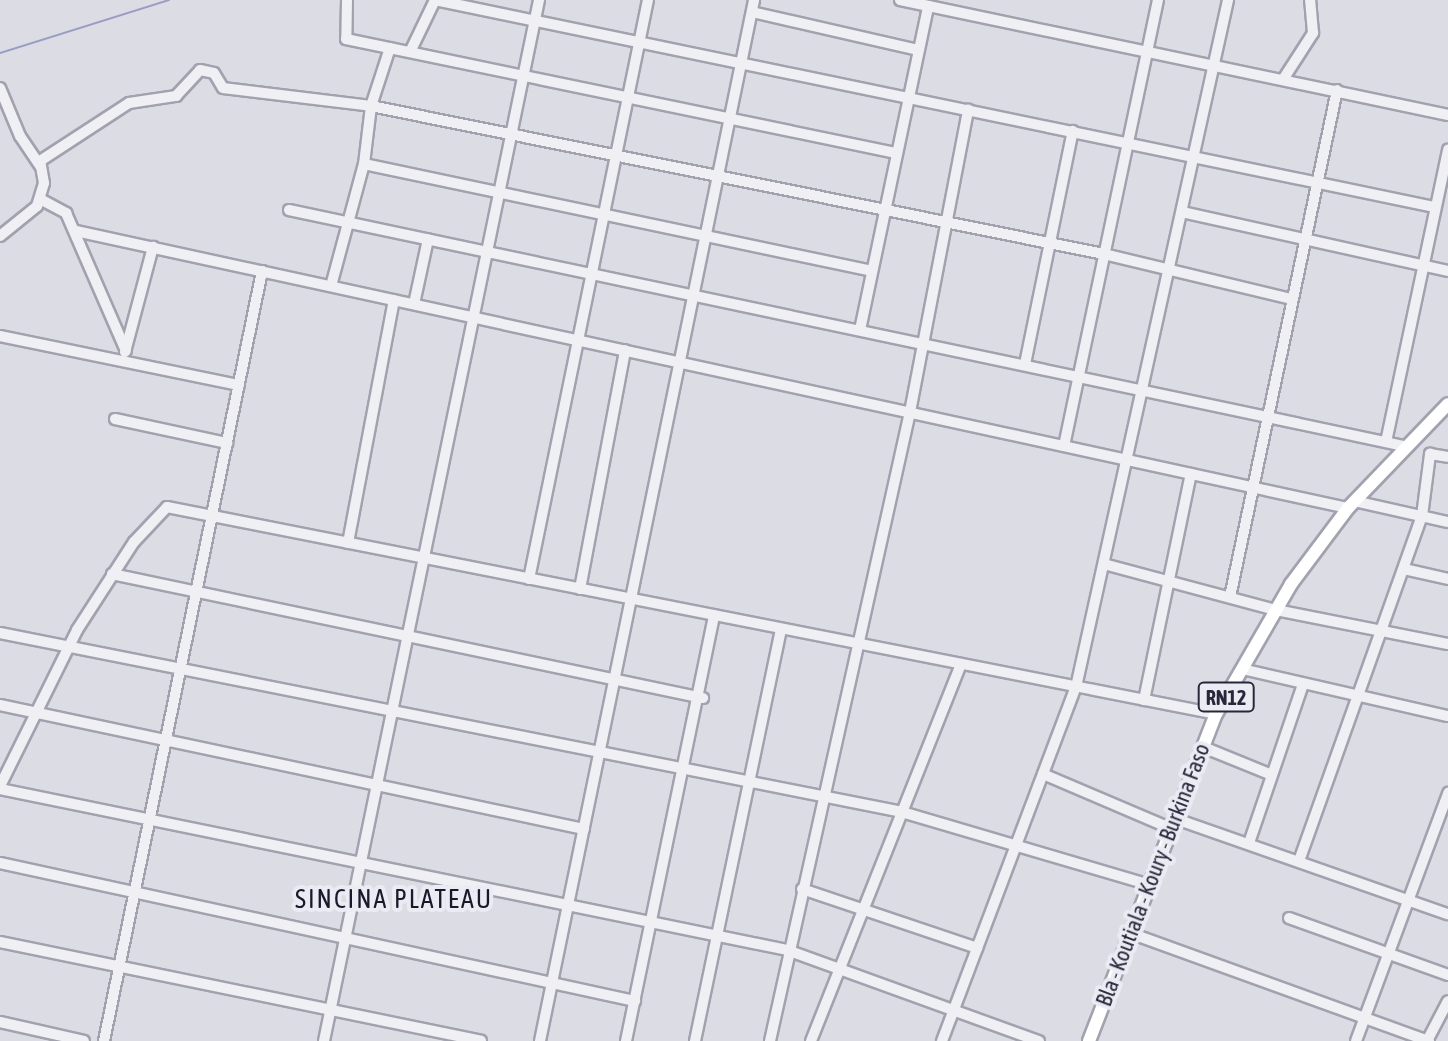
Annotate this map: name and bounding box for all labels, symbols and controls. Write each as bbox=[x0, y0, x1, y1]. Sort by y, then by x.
road number: RN12 bbox=[1196, 681, 1256, 713]
street label: Bla - Koutiala - Koury - Burkina Faso bbox=[1091, 740, 1215, 1010]
district label: SINCINA PLATEAU bbox=[295, 884, 493, 916]

